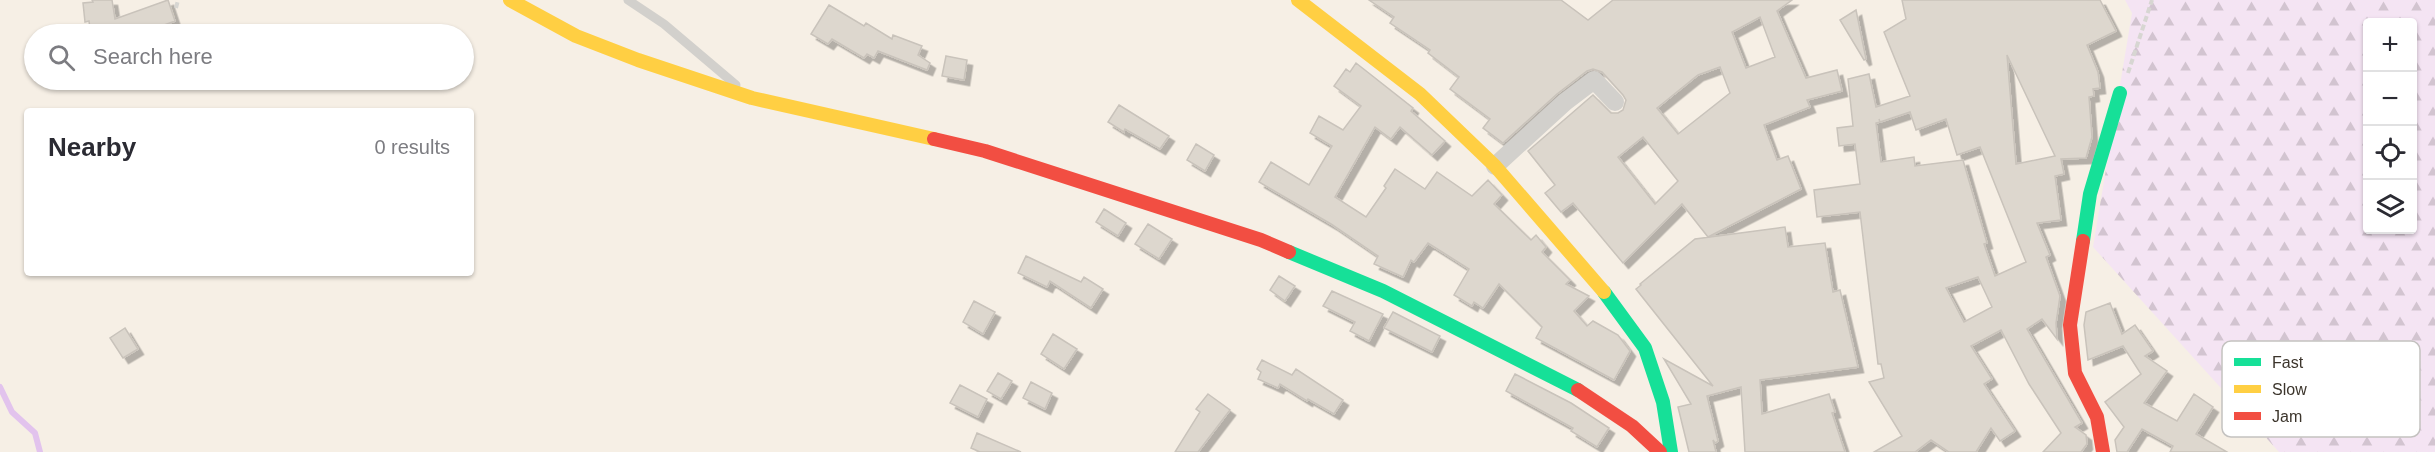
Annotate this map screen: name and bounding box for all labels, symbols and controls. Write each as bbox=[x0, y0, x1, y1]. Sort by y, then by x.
map controls bbox=[2363, 18, 2417, 234]
button: + bbox=[2363, 18, 2417, 72]
search box bbox=[24, 24, 474, 90]
icon: search bbox=[45, 41, 78, 74]
text: Search here bbox=[93, 44, 213, 69]
button: − bbox=[2363, 72, 2417, 126]
button: locate bbox=[2363, 126, 2417, 180]
text: Nearby bbox=[48, 132, 136, 162]
text: 0 results bbox=[374, 136, 450, 158]
button: layers bbox=[2363, 180, 2417, 234]
legend bbox=[2222, 341, 2420, 437]
text: Fast bbox=[2272, 354, 2304, 371]
text: Slow bbox=[2272, 381, 2307, 398]
text: Jam bbox=[2272, 408, 2302, 425]

